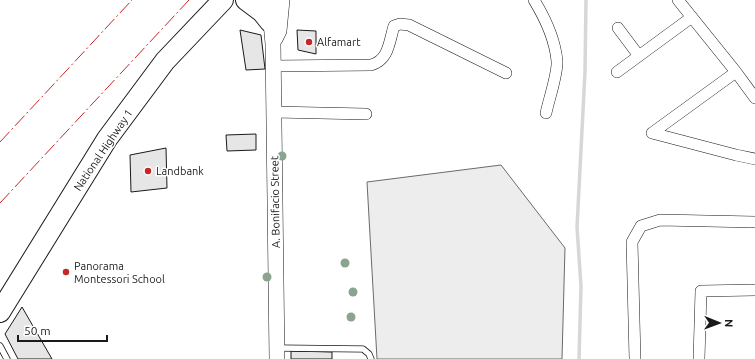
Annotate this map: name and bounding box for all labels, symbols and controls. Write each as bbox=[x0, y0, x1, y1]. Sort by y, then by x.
place label: Alfamart bbox=[317, 36, 361, 48]
marker: Alfamart bbox=[304, 37, 314, 47]
street label: National Highway 1 bbox=[71, 107, 135, 193]
street label: A. Bonifacio Street bbox=[268, 155, 282, 248]
place label: Landbank bbox=[156, 165, 204, 177]
marker: Landbank bbox=[143, 166, 153, 176]
place label: Panorama Montessori School bbox=[74, 260, 165, 285]
marker: Panorama Montessori School bbox=[61, 267, 71, 277]
north arrow bbox=[699, 303, 739, 343]
scale bar bbox=[18, 317, 107, 343]
text: N bbox=[723, 319, 735, 327]
text: 50 m bbox=[24, 324, 51, 337]

